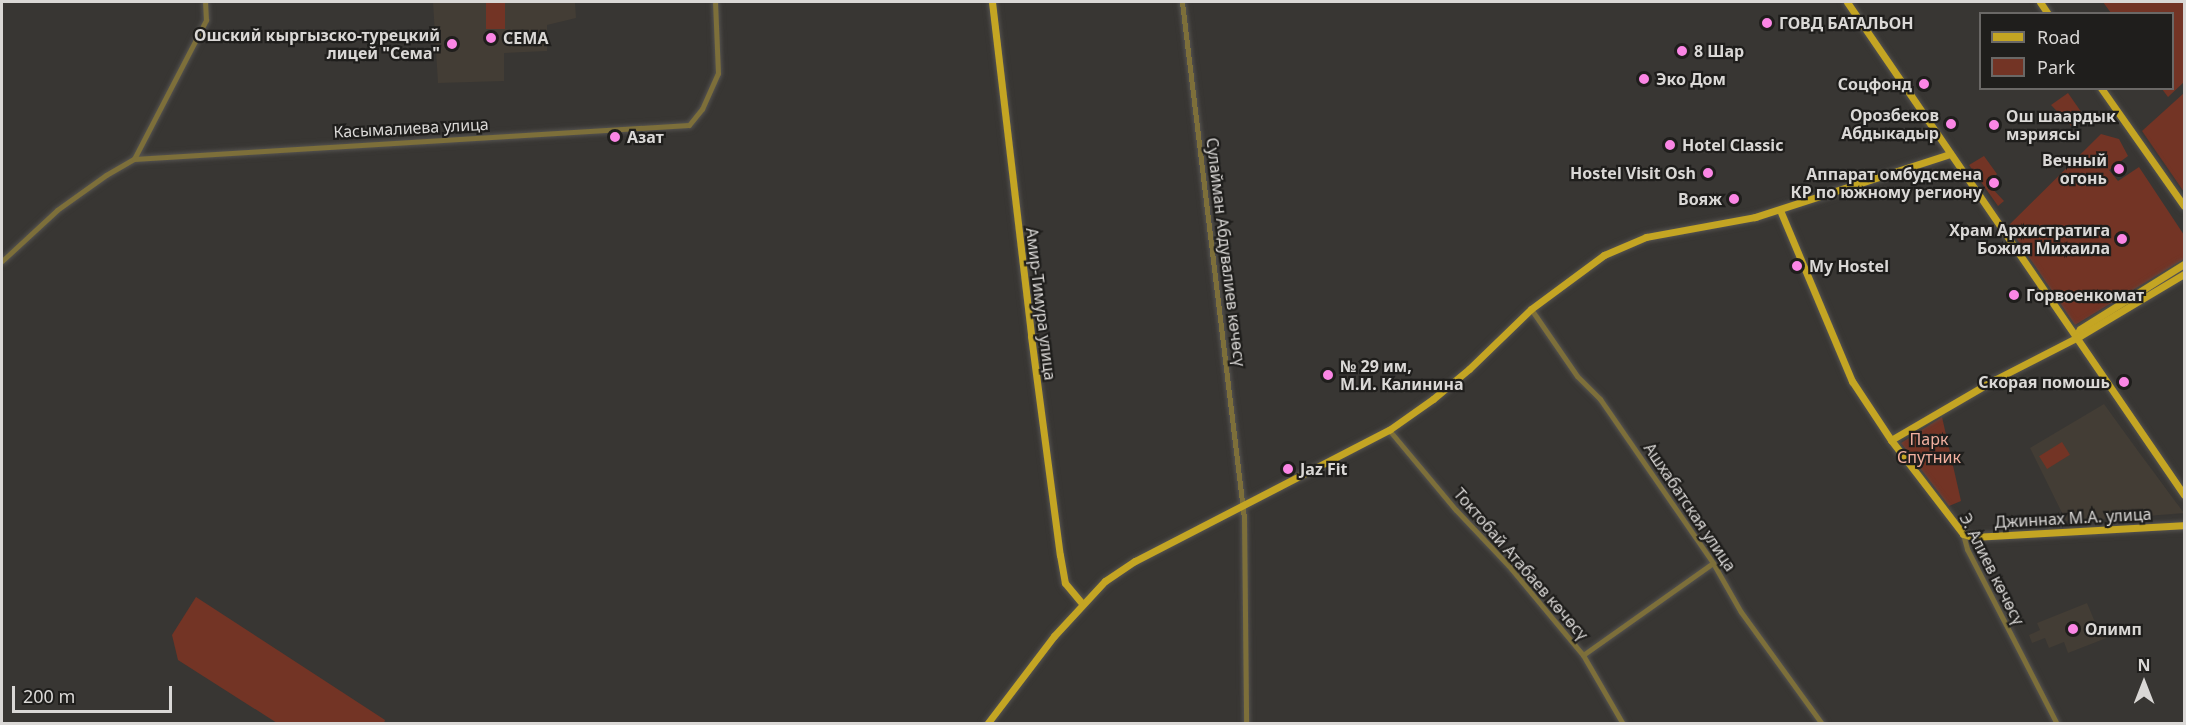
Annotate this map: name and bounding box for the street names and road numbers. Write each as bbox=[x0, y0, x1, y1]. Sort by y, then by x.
street label: Касымалиева улица bbox=[333, 114, 489, 142]
street label: Сулайман Абдувалиев көчөсү bbox=[1202, 136, 1250, 368]
street label: Амир-Тимура улица bbox=[1022, 227, 1060, 381]
street label: Ашхабатская улица bbox=[1640, 439, 1740, 575]
street label: Токтобай Атабаев көчөсү bbox=[1450, 484, 1592, 644]
street label: Джиннах М.А. улица bbox=[1994, 504, 2152, 532]
street label: Э. Алиев көчөсү bbox=[1956, 510, 2028, 628]

